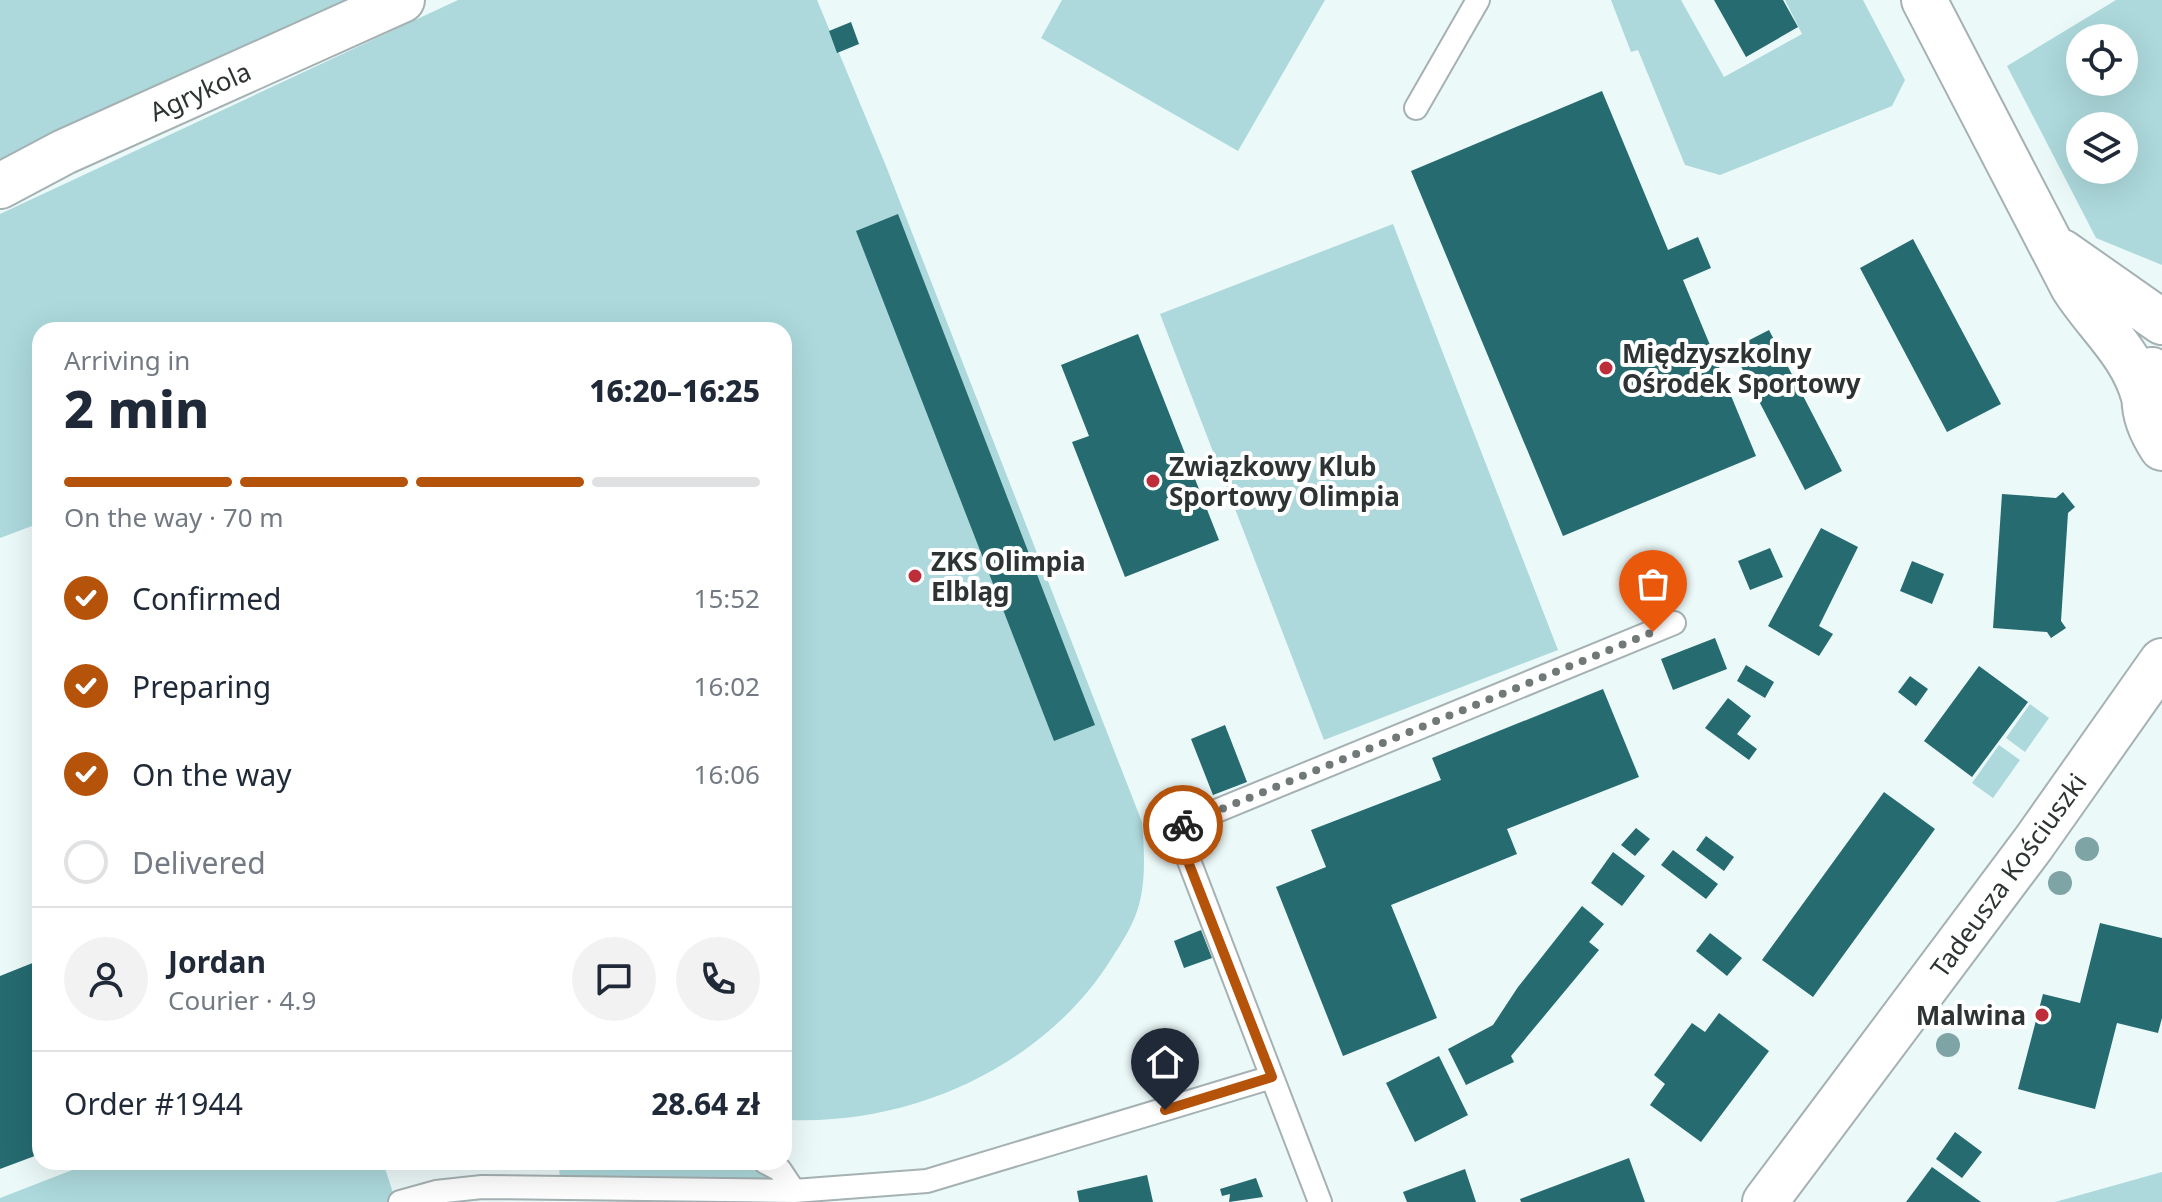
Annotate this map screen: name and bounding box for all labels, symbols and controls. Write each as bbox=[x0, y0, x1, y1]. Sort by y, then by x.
map controls bbox=[2066, 24, 2138, 184]
button: locate bbox=[2066, 24, 2138, 96]
street label: Agrykola bbox=[144, 53, 256, 129]
button: layers bbox=[2066, 112, 2138, 184]
place label: Międzyszkolny Ośrodek Sportowy bbox=[1622, 335, 1861, 401]
text: Arriving in bbox=[64, 342, 190, 378]
marker: Międzyszkolny Ośrodek Sportowy bbox=[1597, 359, 1615, 377]
text: 16:20–16:25 bbox=[589, 370, 760, 411]
text: 2 min bbox=[64, 372, 209, 443]
place label: Związkowy Klub Sportowy Olimpia bbox=[1169, 448, 1400, 514]
marker: Związkowy Klub Sportowy Olimpia bbox=[1144, 472, 1162, 490]
text: On the way · 70 m bbox=[64, 499, 284, 535]
place label: ZKS Olimpia Elbląg bbox=[931, 543, 1086, 609]
pin bbox=[1619, 550, 1687, 632]
icon: bag bbox=[1631, 562, 1675, 606]
marker: ZKS Olimpia Elbląg bbox=[906, 567, 924, 585]
icon: check bbox=[64, 576, 108, 620]
text: Confirmed bbox=[132, 578, 282, 619]
text: 15:52 bbox=[694, 580, 760, 616]
icon: check bbox=[64, 664, 108, 708]
text: Preparing bbox=[132, 666, 271, 707]
text: 16:02 bbox=[694, 668, 760, 704]
icon: check bbox=[64, 752, 108, 796]
text: On the way bbox=[132, 754, 292, 795]
text: 16:06 bbox=[694, 756, 760, 792]
street label: Tadeusza Kościuszki bbox=[1922, 766, 2094, 984]
courier bbox=[1143, 785, 1223, 865]
icon: bike bbox=[1161, 803, 1205, 847]
text: Delivered bbox=[132, 842, 266, 883]
button: person bbox=[64, 937, 148, 1021]
button: chat bbox=[572, 937, 656, 1021]
button: phone bbox=[676, 937, 760, 1021]
text: Jordan bbox=[168, 941, 266, 982]
text: Courier · 4.9 bbox=[168, 982, 316, 1018]
place label: Malwina bbox=[1916, 997, 2026, 1033]
marker: Malwina bbox=[2033, 1006, 2051, 1024]
pin bbox=[1131, 1028, 1199, 1110]
icon: home bbox=[1143, 1040, 1187, 1084]
text: Order #1944 bbox=[64, 1083, 243, 1124]
text: 28.64 zł bbox=[651, 1083, 760, 1124]

